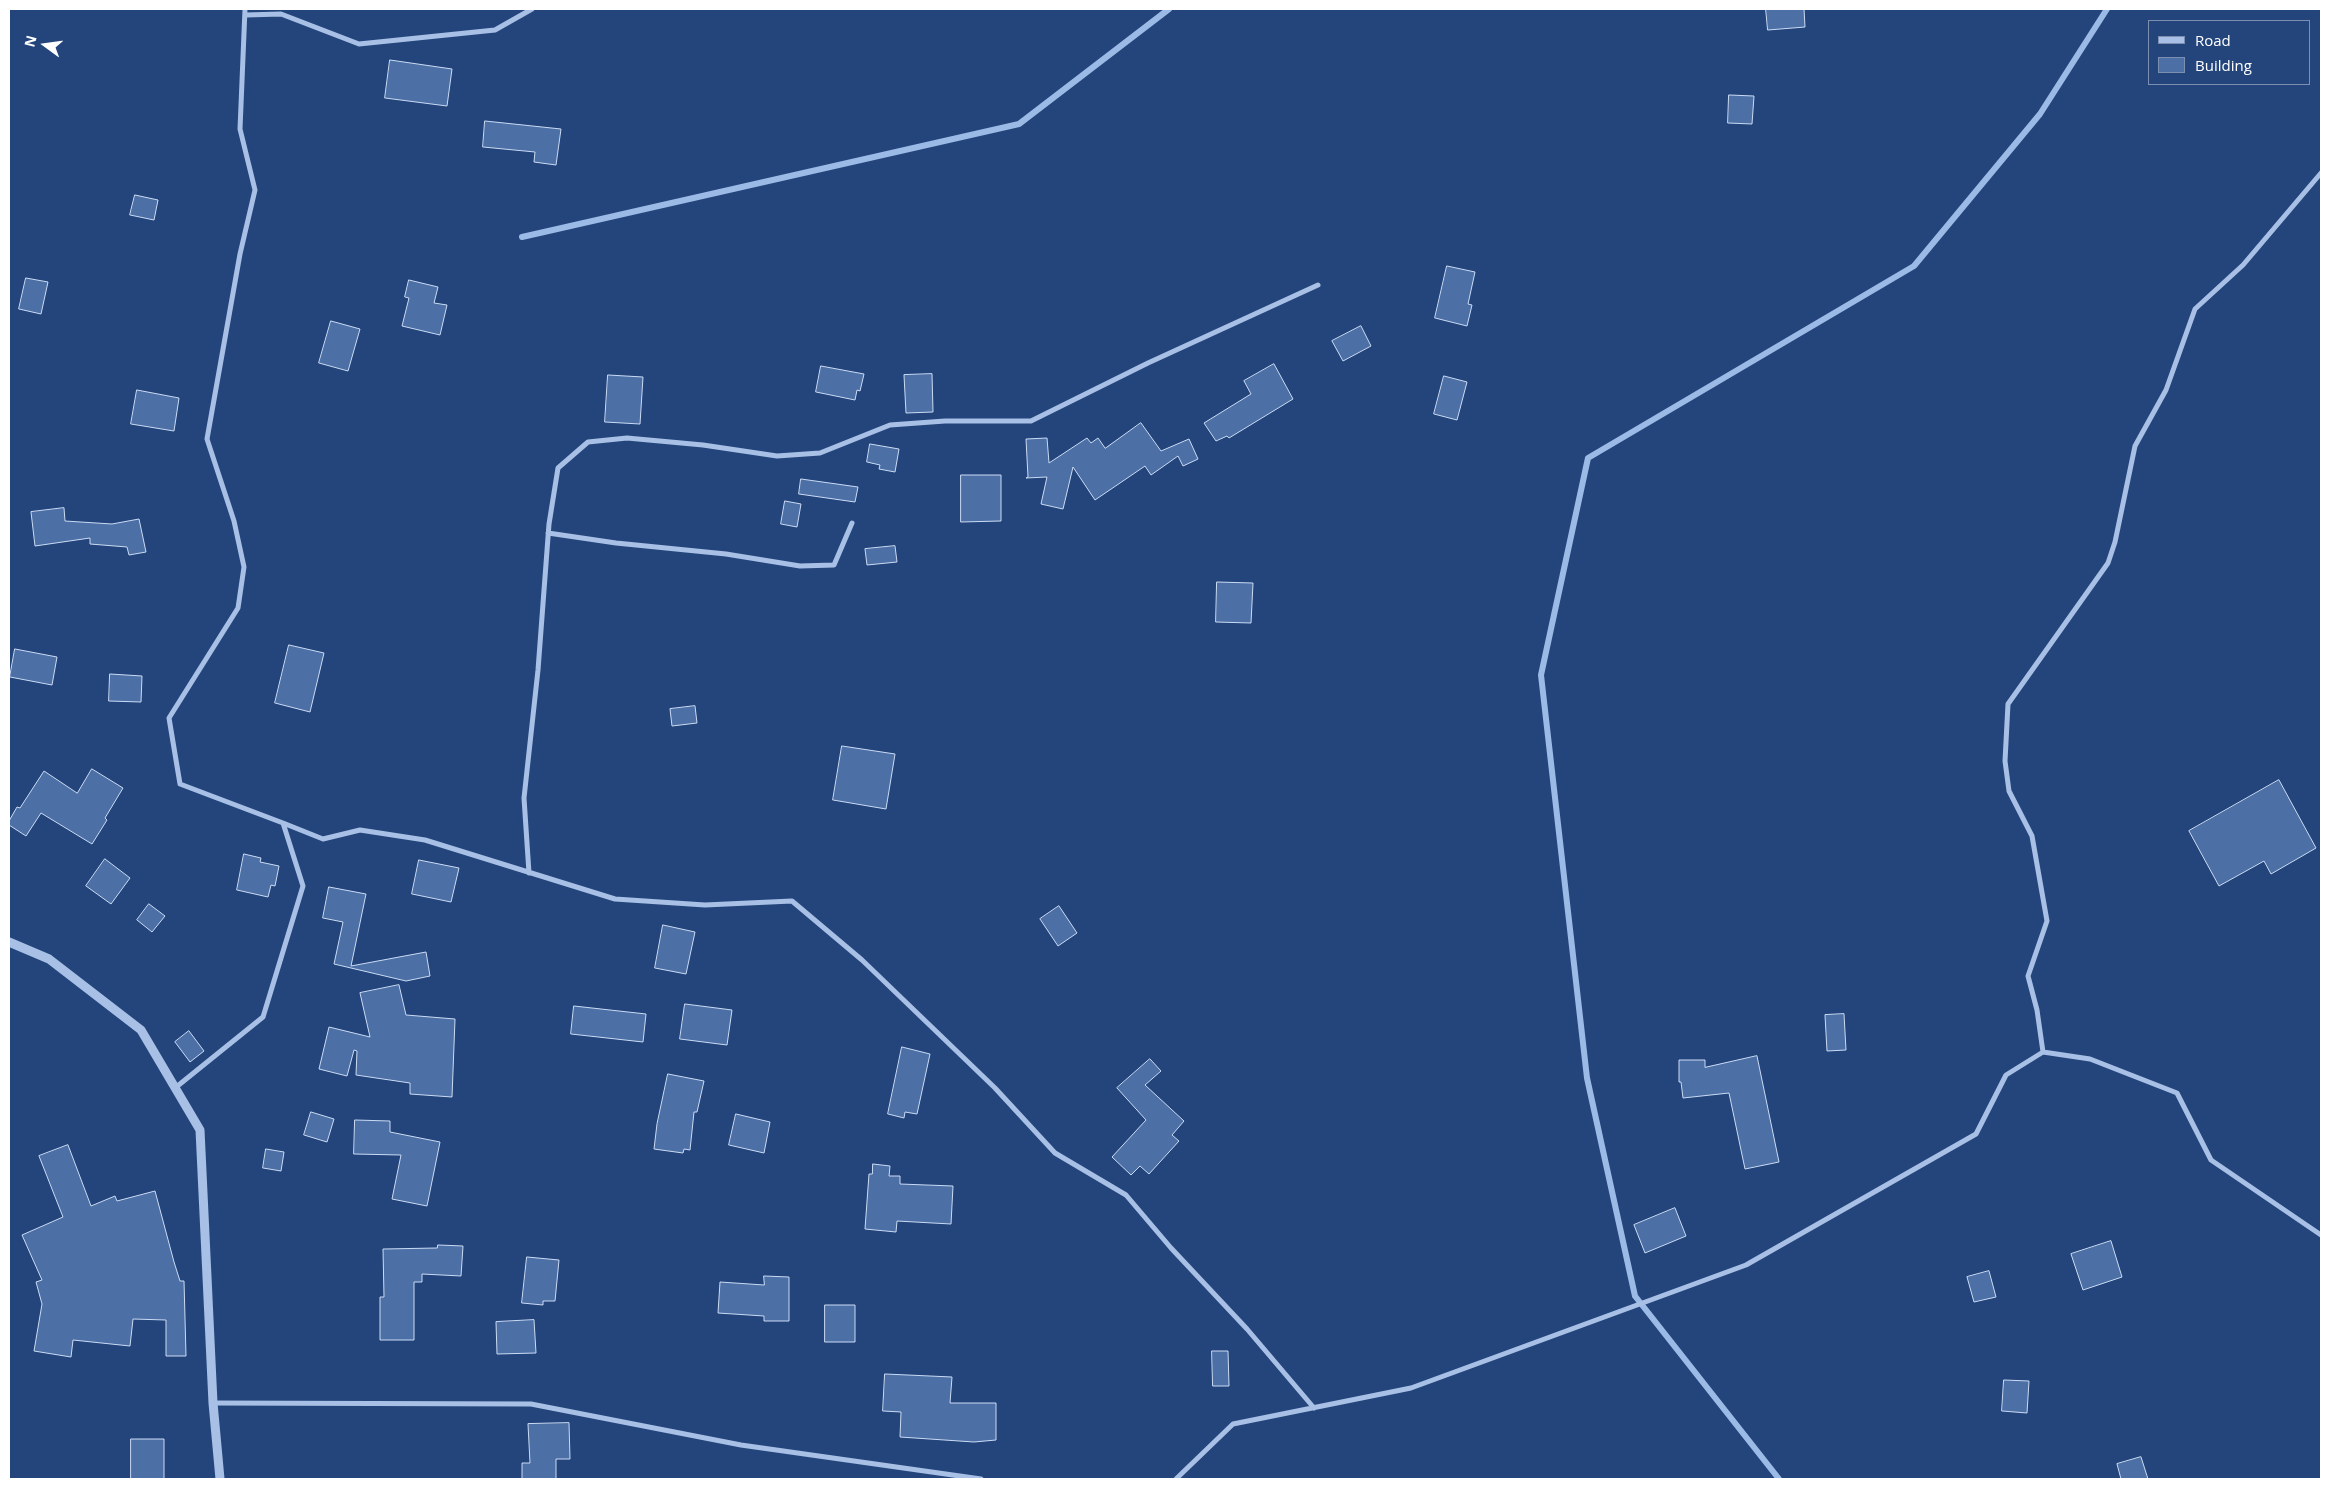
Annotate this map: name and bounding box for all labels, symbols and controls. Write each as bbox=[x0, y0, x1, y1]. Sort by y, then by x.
north arrow bbox=[20, 20, 70, 70]
legend bbox=[2148, 20, 2310, 85]
text: Road bbox=[2195, 30, 2231, 50]
text: N bbox=[19, 33, 41, 49]
text: Building bbox=[2195, 55, 2252, 75]

